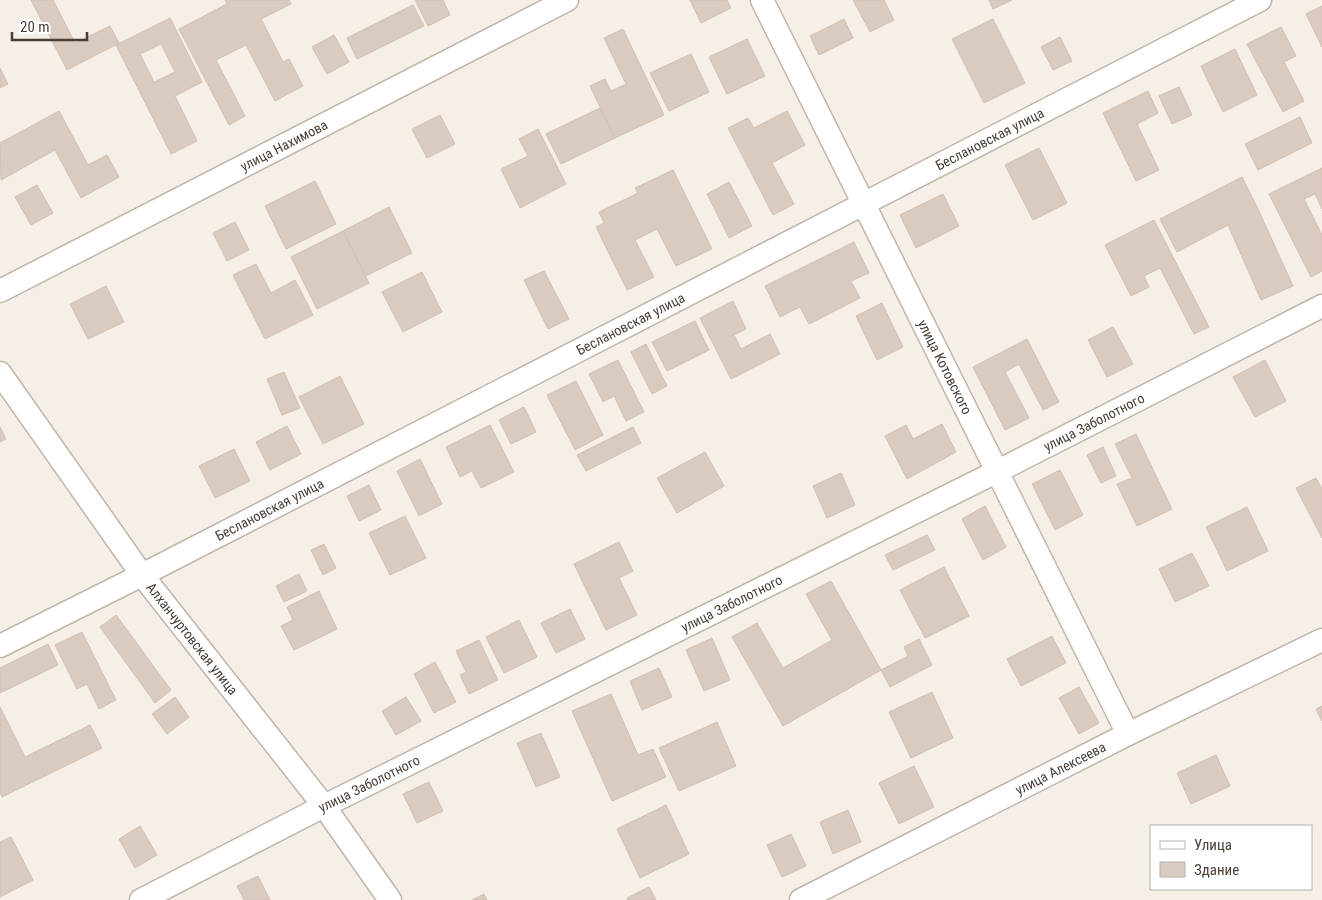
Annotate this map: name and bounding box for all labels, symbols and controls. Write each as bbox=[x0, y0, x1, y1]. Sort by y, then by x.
scale bar bbox=[12, 10, 88, 42]
text: 20 m bbox=[20, 18, 50, 36]
street label: Беслановская улица bbox=[933, 105, 1047, 173]
street label: улица Нахимова bbox=[238, 116, 330, 174]
street label: Беслановская улица bbox=[574, 289, 687, 358]
street label: улица Котовского bbox=[915, 317, 975, 417]
street label: улица Заболотного bbox=[1041, 390, 1147, 455]
street label: Беслановская улица bbox=[213, 475, 326, 544]
street label: улица Заболотного bbox=[678, 571, 785, 635]
street label: Алханчуртовская улица bbox=[143, 580, 241, 698]
street label: улица Алексеева bbox=[1013, 739, 1108, 798]
street label: улица Заболотного bbox=[316, 752, 422, 816]
legend bbox=[1150, 825, 1312, 890]
text: Улица bbox=[1194, 836, 1232, 854]
text: Здание bbox=[1194, 861, 1239, 879]

